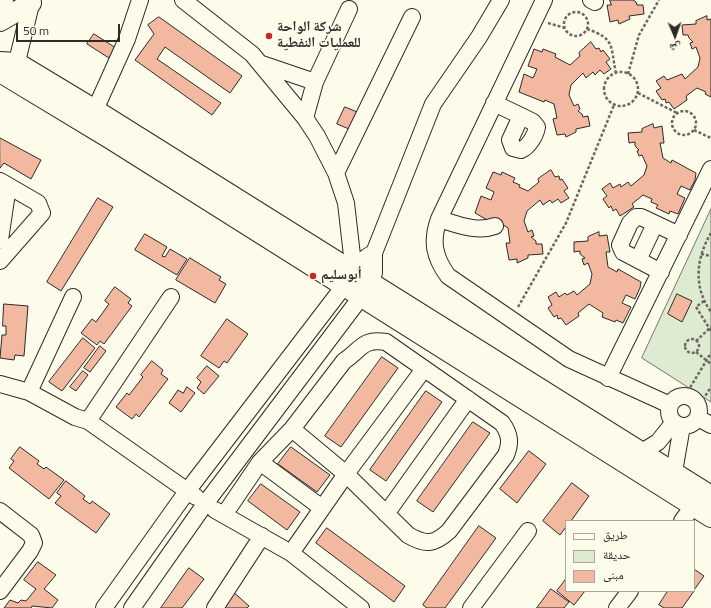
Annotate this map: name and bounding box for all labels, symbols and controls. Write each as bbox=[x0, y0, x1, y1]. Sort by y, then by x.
scale bar bbox=[18, 16, 122, 42]
north arrow bbox=[655, 16, 695, 56]
place label: شركة الواحة للعمليات النفطية bbox=[277, 20, 361, 52]
text: 50 m bbox=[23, 21, 49, 40]
marker: شركة الواحة للعمليات النفطية bbox=[264, 31, 274, 41]
text: ش bbox=[669, 40, 682, 56]
place label: أبوسليم bbox=[321, 268, 362, 284]
marker: أبوسليم bbox=[308, 271, 318, 281]
legend bbox=[565, 520, 695, 592]
text: طريق bbox=[603, 525, 628, 544]
text: حديقة bbox=[603, 545, 631, 564]
text: مبنى bbox=[603, 565, 624, 584]

